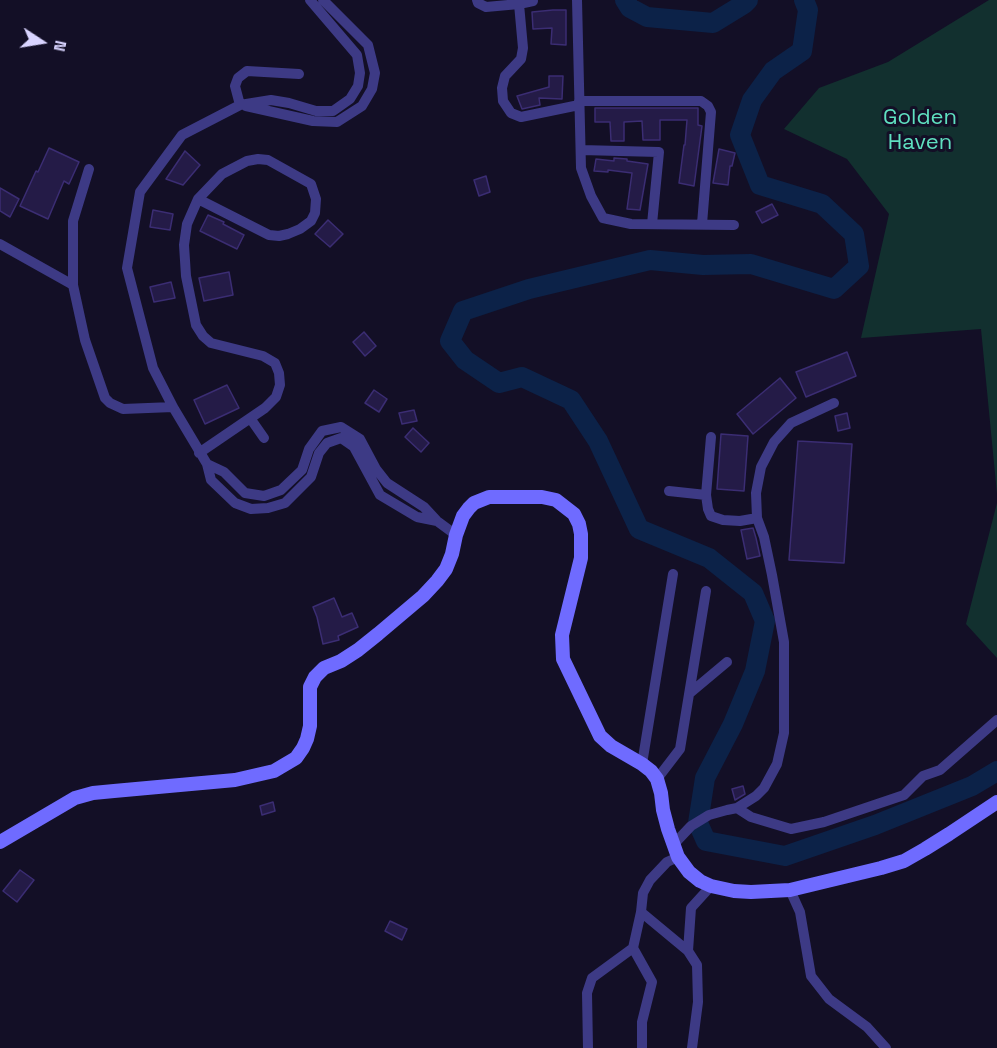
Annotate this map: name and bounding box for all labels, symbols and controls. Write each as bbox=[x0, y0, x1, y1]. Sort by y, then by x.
north arrow bbox=[12, 12, 72, 72]
text: N bbox=[49, 38, 71, 53]
park label: Golden Haven bbox=[883, 105, 957, 156]

